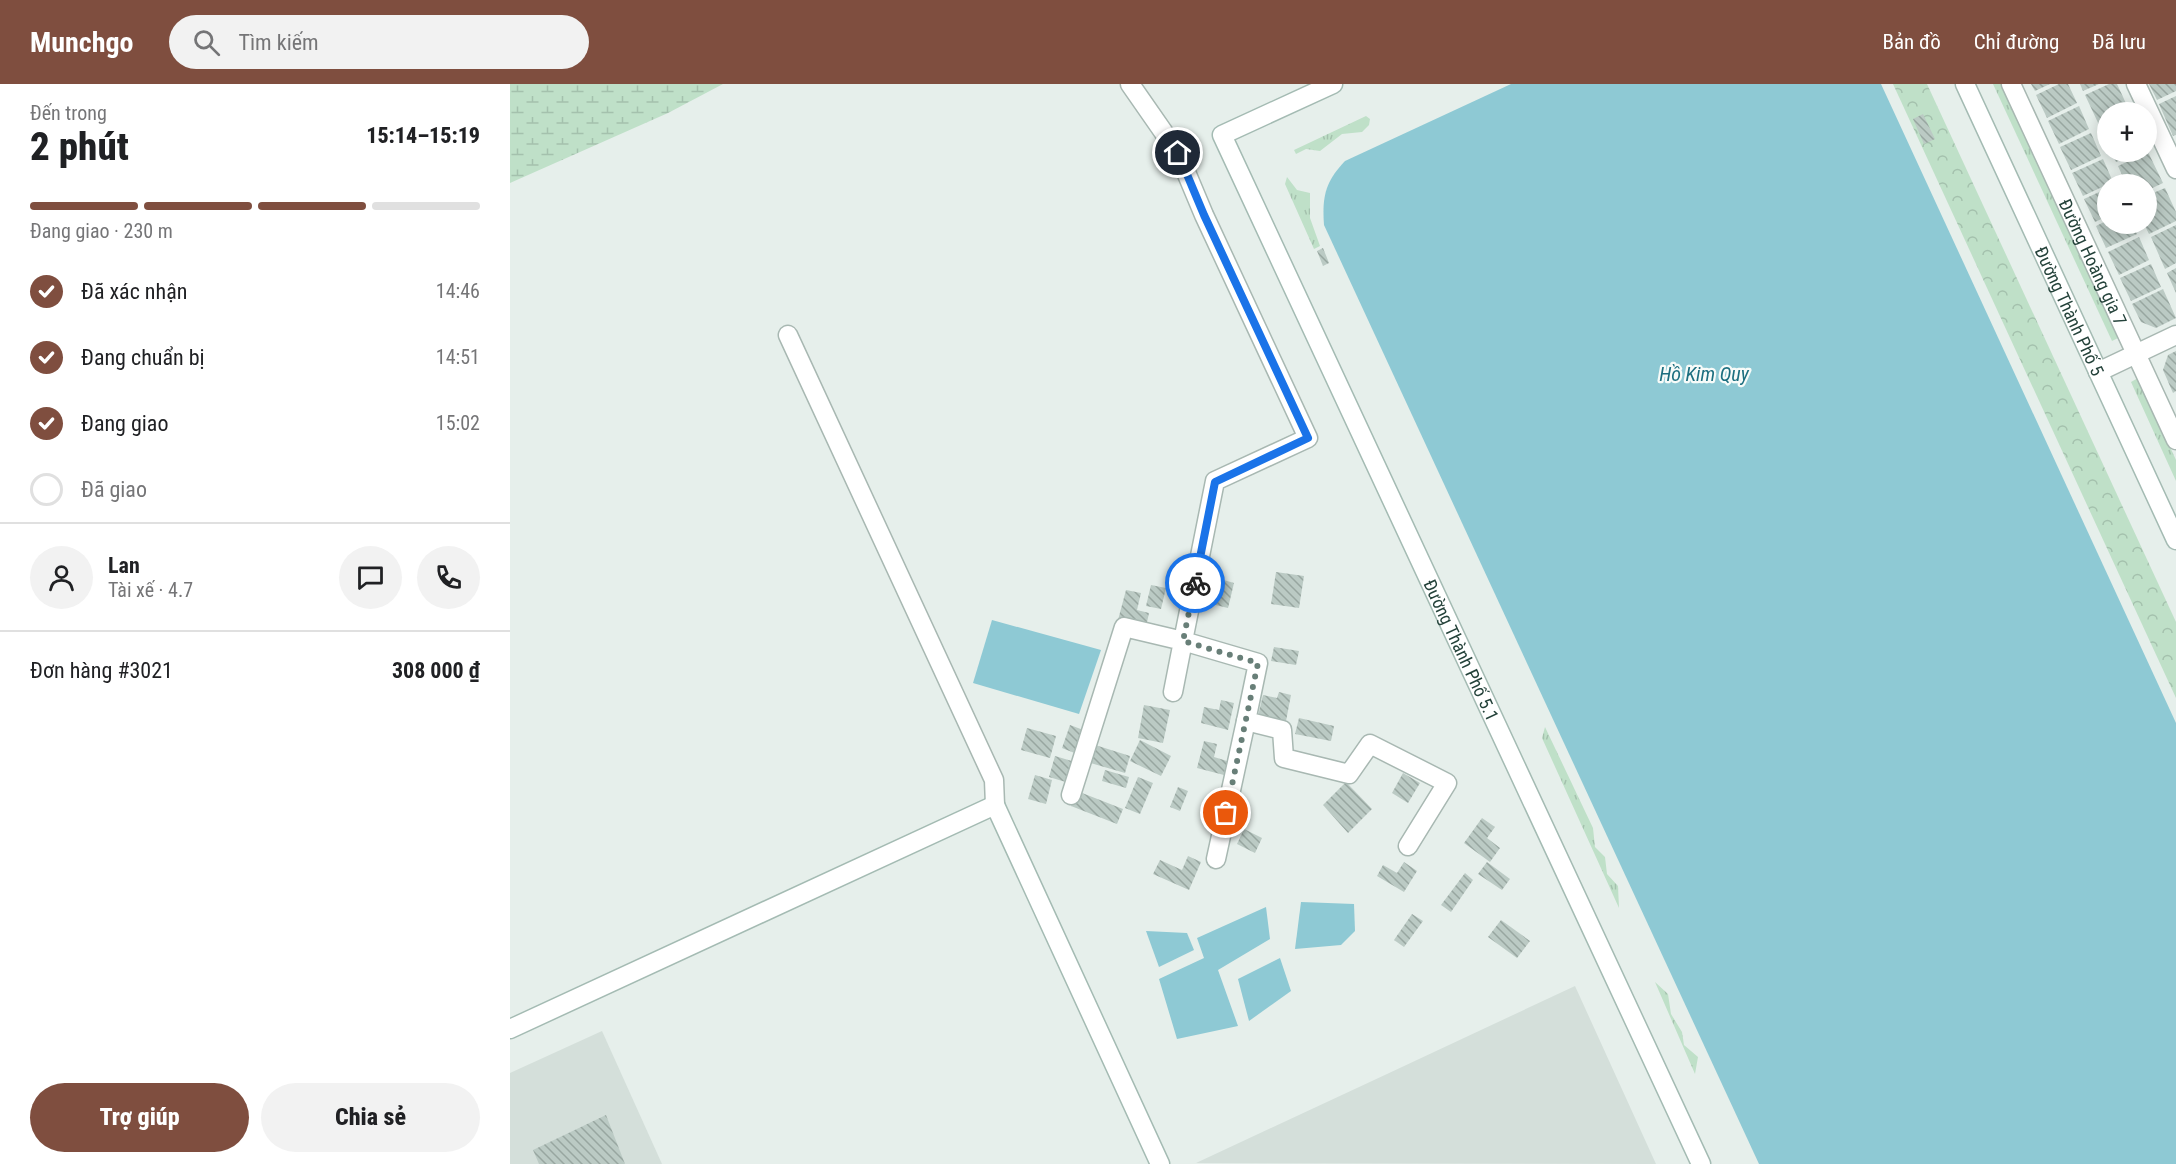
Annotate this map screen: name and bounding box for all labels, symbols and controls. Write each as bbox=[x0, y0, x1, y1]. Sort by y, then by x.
search box bbox=[169, 15, 589, 69]
text: Munchgo bbox=[30, 26, 133, 59]
icon: search bbox=[190, 26, 223, 59]
text: Tìm kiếm bbox=[238, 30, 319, 55]
text: Bản đồ bbox=[1883, 30, 1941, 54]
text: Chỉ đường bbox=[1974, 30, 2059, 54]
text: Đã lưu bbox=[2092, 30, 2146, 54]
text: Đến trong bbox=[30, 101, 107, 125]
map controls bbox=[2097, 102, 2157, 234]
button: + bbox=[2097, 102, 2157, 162]
text: 15:14–15:19 bbox=[366, 123, 480, 148]
text: 2 phút bbox=[30, 124, 129, 170]
pin bbox=[1152, 127, 1203, 178]
icon: home bbox=[1161, 136, 1194, 169]
button: − bbox=[2097, 174, 2157, 234]
street label: Đường Hoàng gia 7 bbox=[2055, 195, 2132, 328]
text: Đang giao · 230 m bbox=[30, 219, 173, 243]
street label: Đường Thành Phố 5 bbox=[2031, 243, 2109, 379]
icon: check bbox=[30, 275, 63, 308]
text: Đã xác nhận bbox=[81, 279, 187, 304]
text: 14:46 bbox=[436, 279, 480, 303]
icon: check bbox=[30, 341, 63, 374]
text: Đang chuẩn bị bbox=[81, 345, 205, 370]
text: 14:51 bbox=[436, 345, 480, 369]
water label: Hồ Kim Quy bbox=[1659, 362, 1750, 386]
icon: check bbox=[30, 407, 63, 440]
text: Đang giao bbox=[81, 411, 168, 436]
text: 15:02 bbox=[436, 411, 480, 435]
text: Đã giao bbox=[81, 477, 147, 502]
button: person bbox=[30, 546, 93, 609]
button: chat bbox=[339, 546, 402, 609]
button: phone bbox=[417, 546, 480, 609]
text: Lan bbox=[108, 553, 140, 578]
courier bbox=[1165, 553, 1225, 613]
icon: bike bbox=[1179, 567, 1212, 600]
street label: Đường Thành Phố 5.1 bbox=[1420, 576, 1504, 724]
text: Tài xế · 4.7 bbox=[108, 578, 193, 602]
text: Đơn hàng #3021 bbox=[30, 658, 173, 683]
text: 308 000 ₫ bbox=[392, 658, 480, 683]
pin bbox=[1200, 787, 1251, 838]
icon: bag bbox=[1209, 796, 1242, 829]
button: Trợ giúp bbox=[30, 1083, 249, 1152]
button: Chia sẻ bbox=[261, 1083, 480, 1152]

